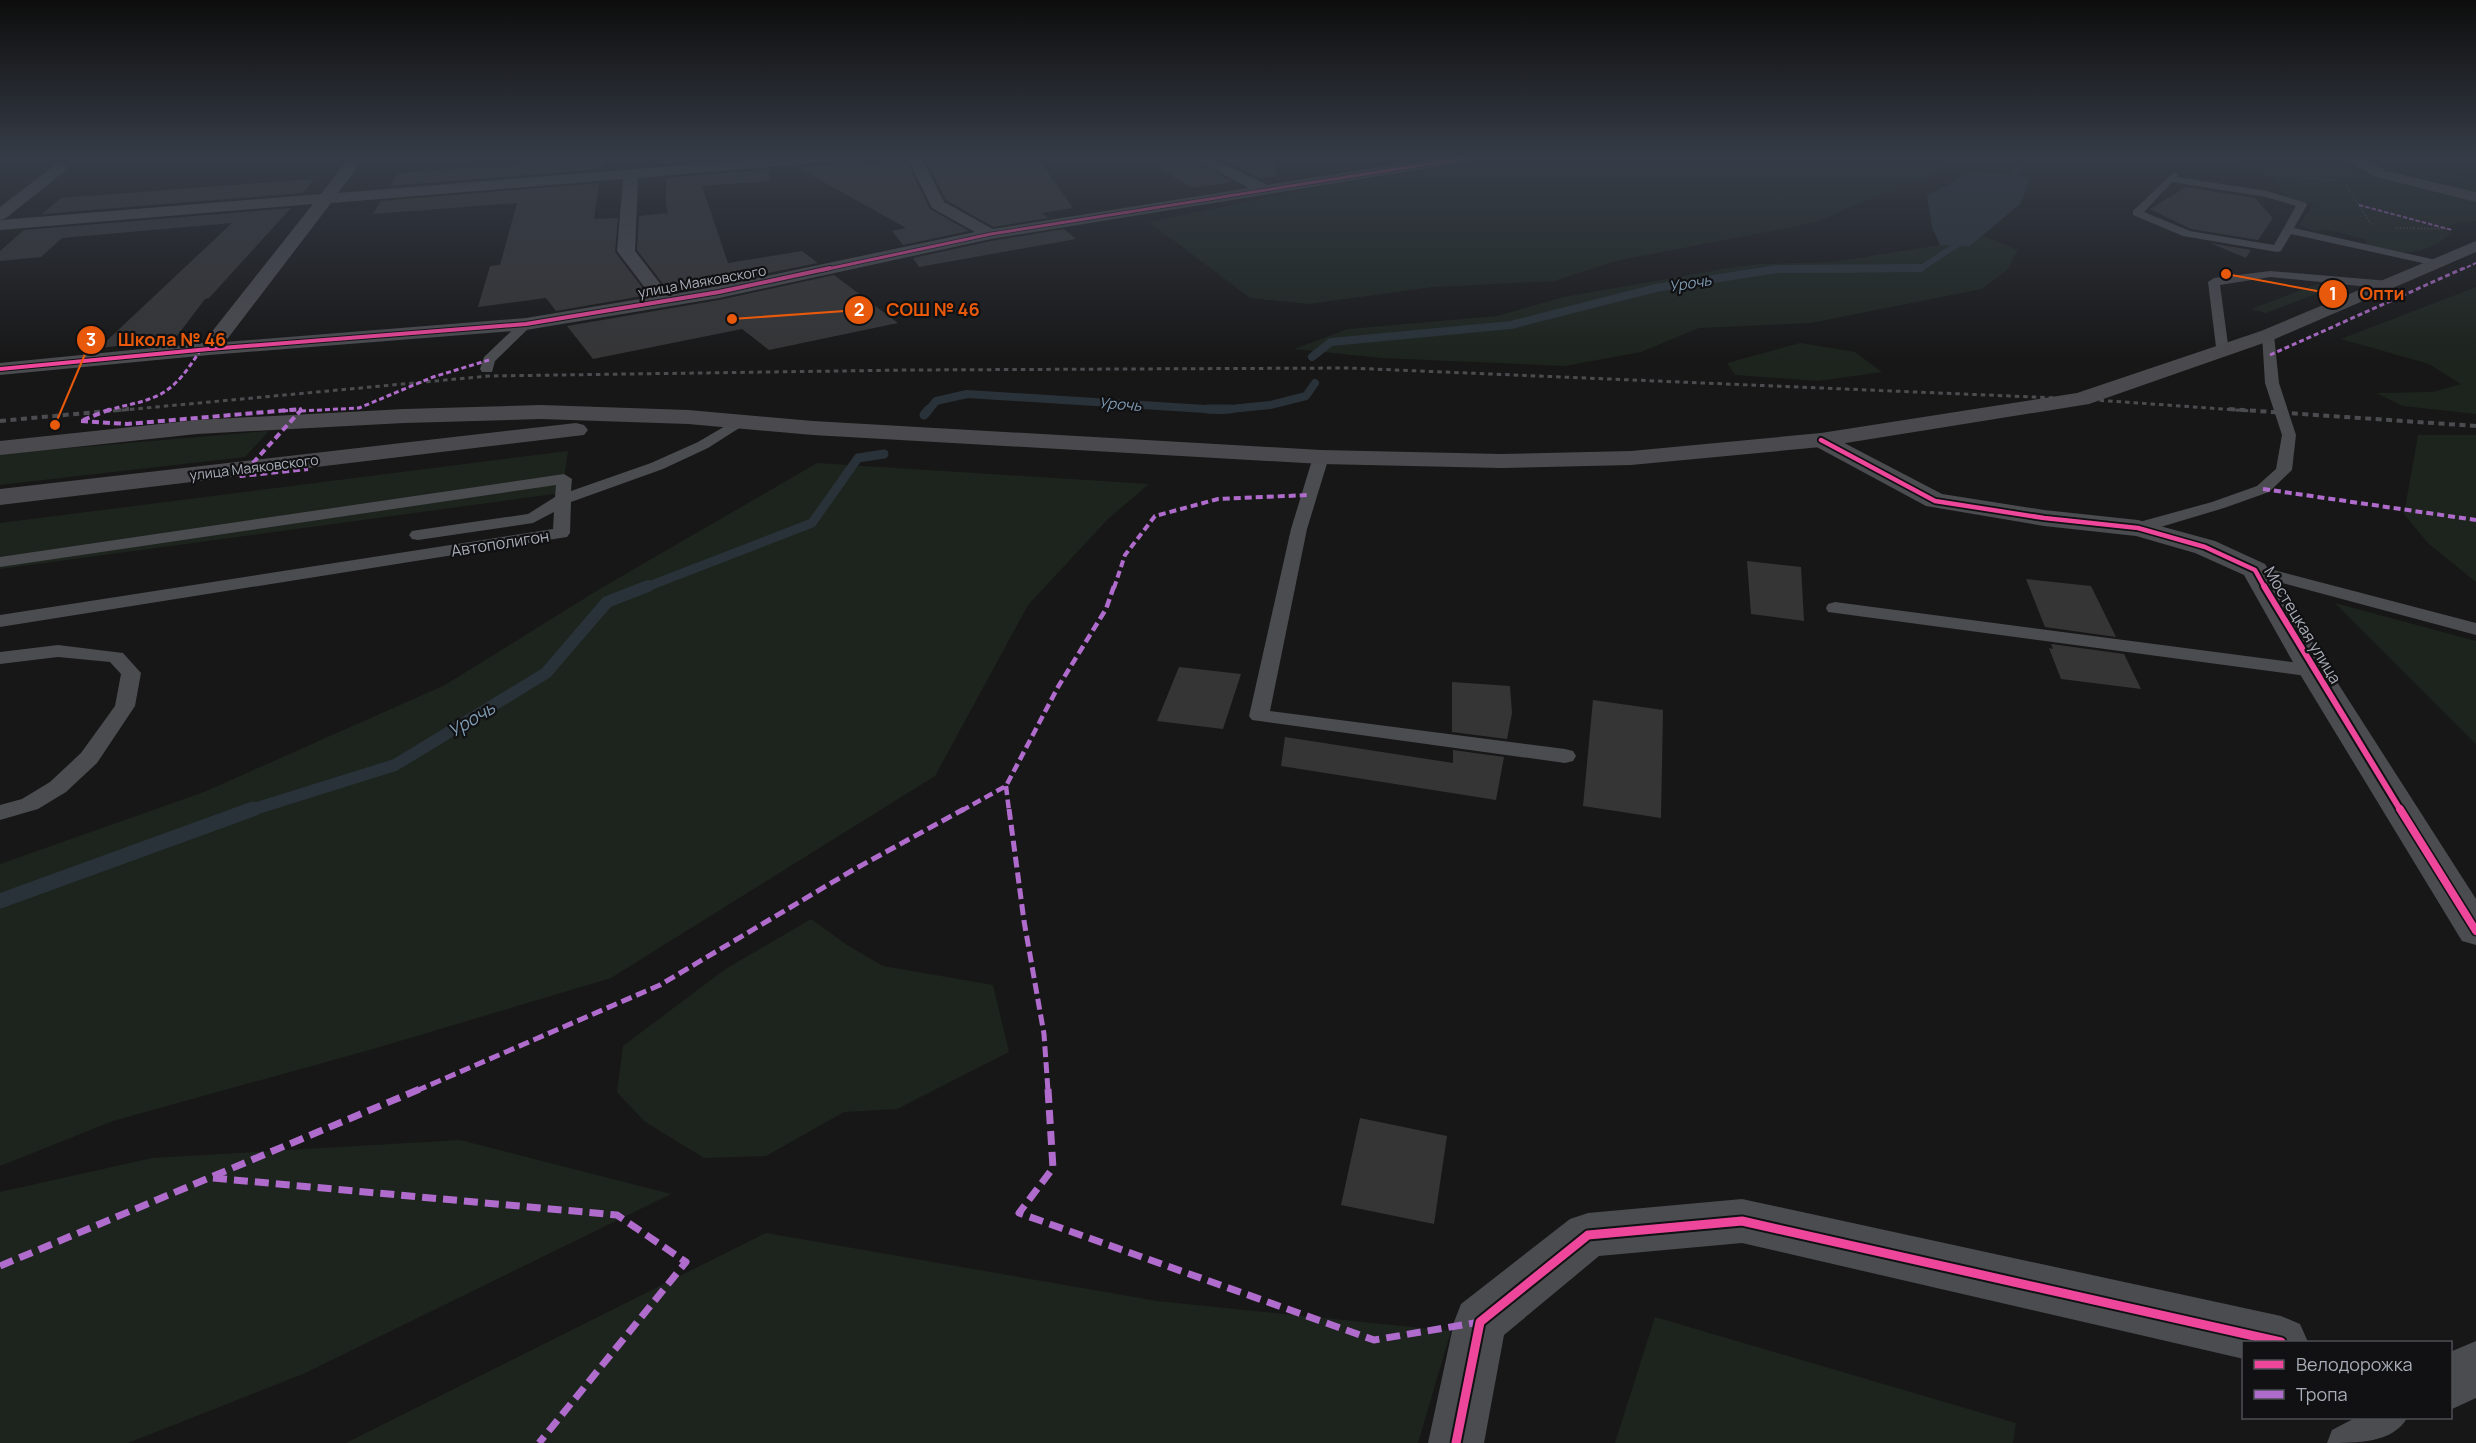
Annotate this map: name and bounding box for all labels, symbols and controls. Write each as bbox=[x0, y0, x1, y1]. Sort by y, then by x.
street label: улица Маяковского bbox=[636, 260, 768, 302]
water label: Урочь bbox=[1667, 269, 1714, 297]
callout: Опти bbox=[2318, 276, 2417, 312]
text: 1 bbox=[2329, 281, 2337, 305]
text: Опти bbox=[2360, 281, 2404, 305]
callout: СОШ № 46 bbox=[844, 292, 992, 328]
text: 2 bbox=[854, 297, 864, 321]
text: СОШ № 46 bbox=[886, 297, 980, 321]
callout: Школа № 46 bbox=[76, 322, 238, 358]
text: 3 bbox=[86, 327, 96, 351]
text: Школа № 46 bbox=[118, 327, 226, 351]
water label: Урочь bbox=[1098, 392, 1143, 416]
street label: улица Маяковского bbox=[188, 450, 320, 484]
street label: Автополигон bbox=[449, 524, 551, 562]
street label: Мостецкая улица bbox=[2259, 562, 2347, 688]
water label: Урочь bbox=[443, 695, 499, 742]
legend bbox=[2242, 1341, 2452, 1419]
text: Велодорожка bbox=[2296, 1352, 2413, 1376]
text: Тропа bbox=[2296, 1382, 2347, 1406]

